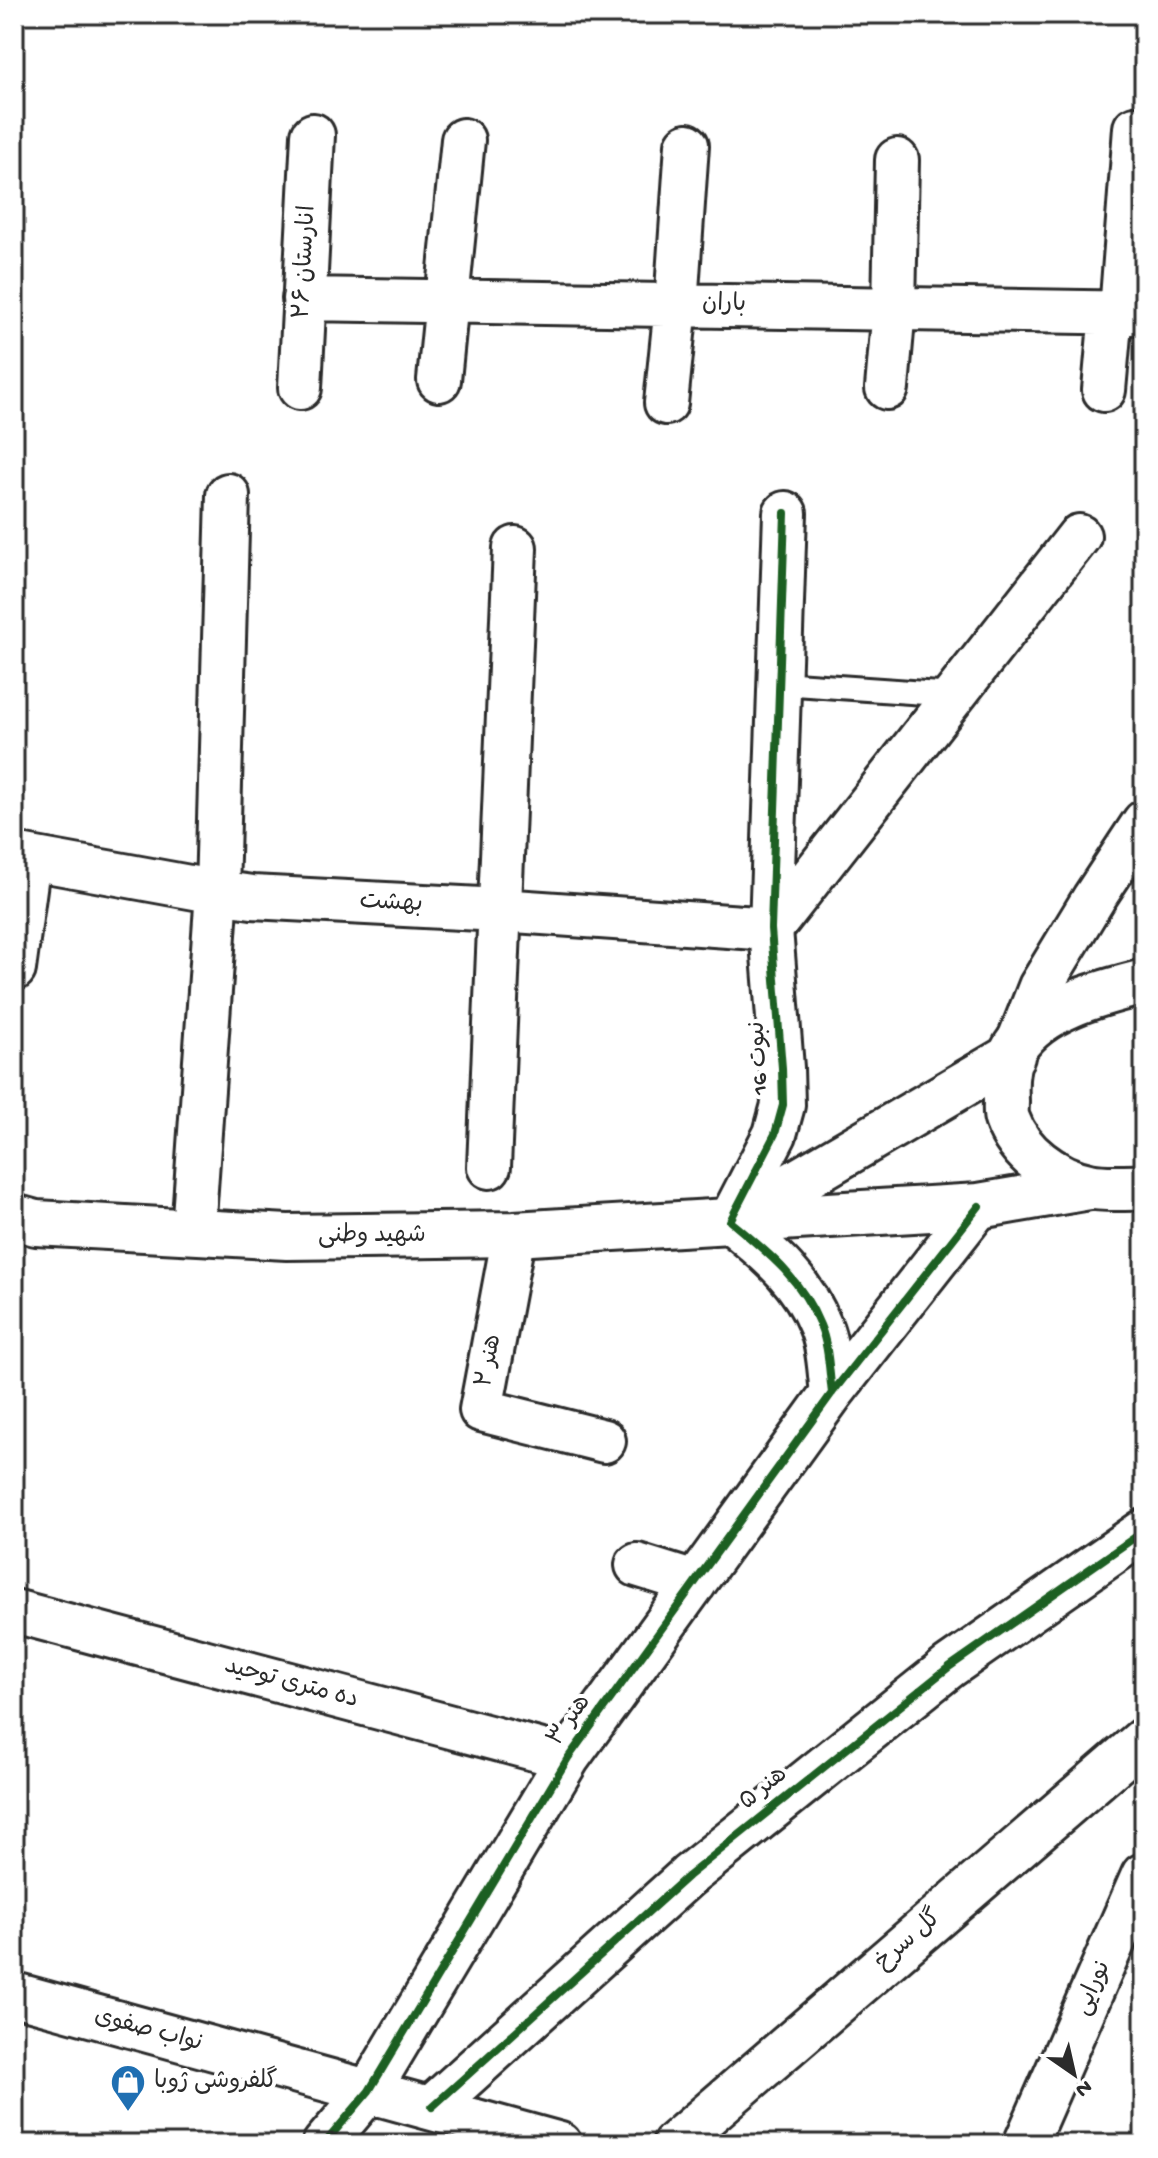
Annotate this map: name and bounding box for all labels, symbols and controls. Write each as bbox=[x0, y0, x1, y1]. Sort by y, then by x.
street label: انارستان ۲۶ bbox=[289, 204, 323, 320]
street label: باران bbox=[702, 290, 746, 320]
street label: بهشت bbox=[359, 888, 423, 920]
street label: نبوت 16 bbox=[744, 1020, 776, 1097]
street label: شهید وطنی bbox=[318, 1222, 426, 1251]
street label: هنر ۲ bbox=[471, 1332, 509, 1390]
street label: ده متری توحید bbox=[221, 1652, 361, 1716]
street label: هنر ۳ bbox=[542, 1689, 598, 1753]
street label: هنر ۵ bbox=[734, 1761, 794, 1817]
street label: گل سرخ bbox=[868, 1902, 948, 1978]
street label: نورایی bbox=[1069, 1956, 1119, 2020]
street label: نواب صفوی bbox=[91, 2003, 205, 2059]
north arrow bbox=[1034, 2034, 1114, 2114]
shop icon: گلفروشی ژوبا bbox=[109, 2063, 147, 2113]
place label: گلفروشی ژوبا bbox=[154, 2065, 278, 2097]
text: N bbox=[1070, 2072, 1096, 2102]

